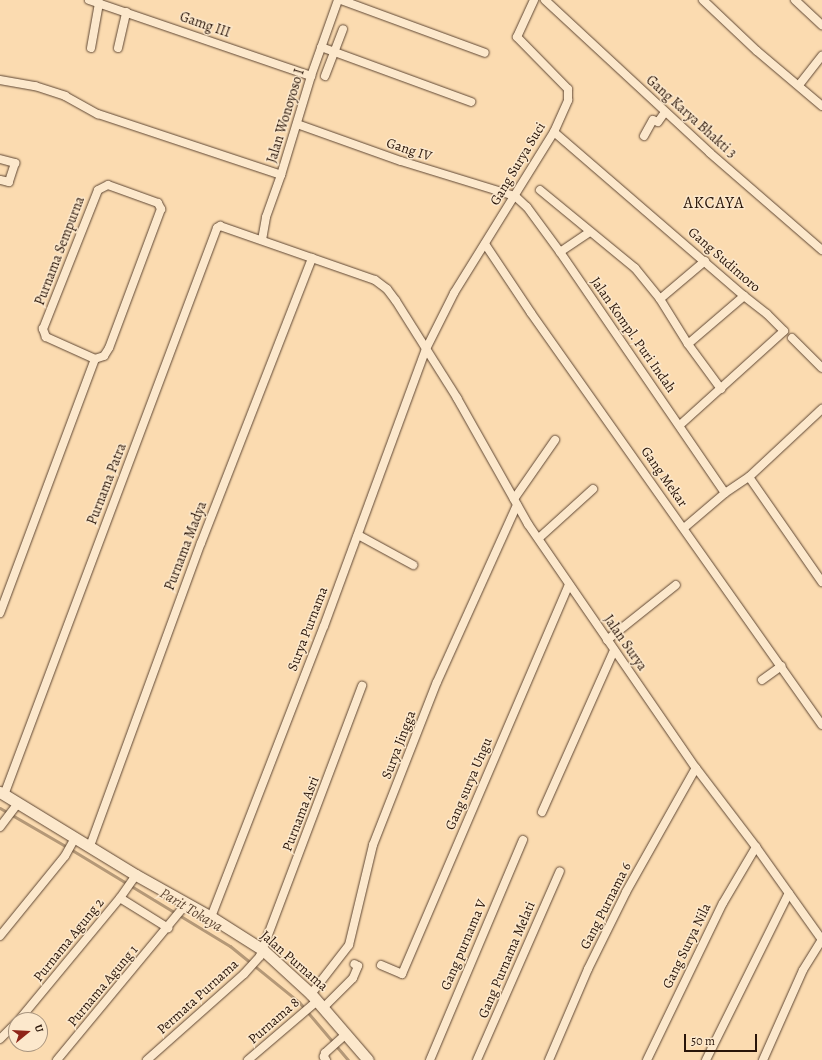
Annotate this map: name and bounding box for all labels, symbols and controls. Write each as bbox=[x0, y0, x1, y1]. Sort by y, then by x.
street label: Gamg III bbox=[178, 9, 232, 41]
street label: Jalan Wonoyoso I bbox=[264, 67, 308, 165]
street label: Gang Karya Bhakti 3 bbox=[642, 72, 740, 162]
street label: Gang Surya Suci bbox=[487, 119, 549, 209]
street label: Gang IV bbox=[384, 135, 434, 165]
district label: AKCAYA bbox=[683, 193, 745, 213]
street label: Purnama Sempurna bbox=[31, 194, 89, 308]
street label: Gang Sudimoro bbox=[684, 224, 764, 296]
street label: Jalan Kompl. Puri Indah bbox=[587, 274, 679, 396]
street label: Purnama Patra bbox=[84, 441, 130, 527]
street label: Gang Mekar bbox=[637, 444, 691, 510]
street label: Purnama Madya bbox=[161, 499, 211, 593]
street label: Surya Purnama bbox=[284, 584, 332, 674]
street label: Jalan Surya bbox=[600, 612, 650, 674]
street label: Surya Jingga bbox=[378, 708, 420, 782]
street label: Gang surya Ungu bbox=[442, 735, 496, 833]
street label: Purnama Asri bbox=[279, 774, 323, 854]
street label: Gang Purnama 6 bbox=[577, 860, 635, 952]
water label: Parit Tokaya bbox=[156, 884, 226, 936]
street label: Purnama Agung 2 bbox=[30, 895, 108, 985]
street label: Gang purnama V bbox=[437, 897, 491, 993]
street label: Gang Purnama Melati bbox=[475, 899, 539, 1021]
street label: Gang Surya Nila bbox=[659, 901, 715, 991]
street label: Jalan Purnama bbox=[257, 927, 331, 995]
street label: Purnama Agung 1 bbox=[64, 942, 142, 1030]
street label: Permata Purnama bbox=[154, 956, 242, 1038]
street label: Purnama 8 bbox=[245, 994, 303, 1048]
north arrow bbox=[8, 1012, 48, 1052]
text: U bbox=[31, 1023, 47, 1034]
scale bar bbox=[686, 1026, 759, 1052]
text: 50 m bbox=[691, 1033, 715, 1049]

